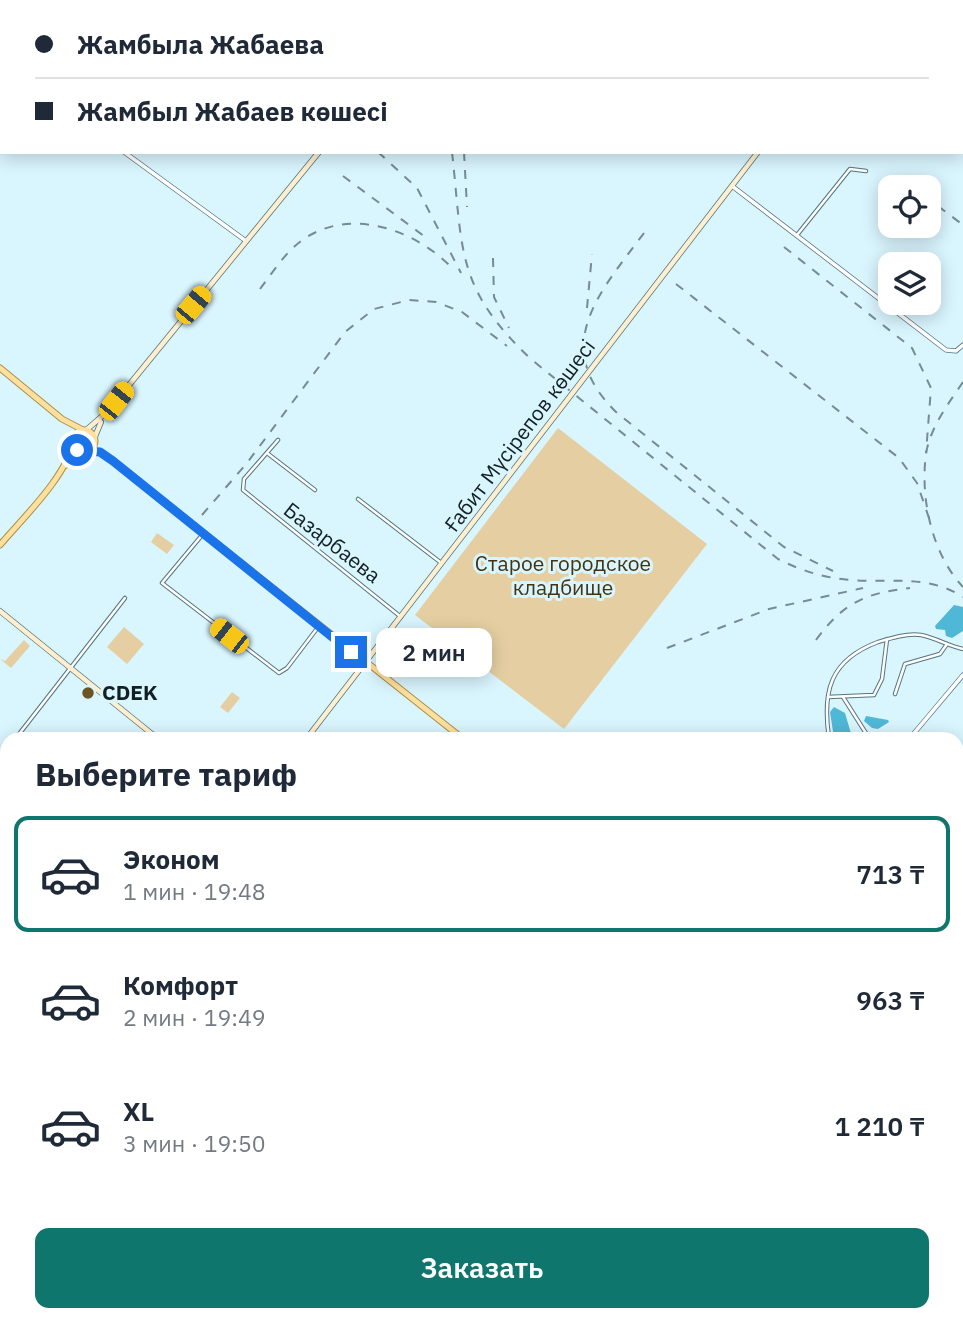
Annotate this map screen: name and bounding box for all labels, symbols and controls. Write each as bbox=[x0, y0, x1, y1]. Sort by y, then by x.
text: Жамбыла Жабаева bbox=[77, 27, 324, 61]
text: Жамбыл Жабаев көшесі bbox=[77, 94, 388, 128]
map controls bbox=[878, 175, 941, 315]
button: locate bbox=[878, 175, 941, 238]
button: layers bbox=[878, 252, 941, 315]
car bbox=[172, 282, 215, 328]
street label: Ғабит Мүсірепов көшесі bbox=[438, 333, 601, 537]
car bbox=[95, 378, 138, 424]
route start bbox=[61, 434, 93, 466]
street label: Базарбаева bbox=[278, 496, 387, 589]
park label: Старое городское кладбище bbox=[475, 549, 651, 601]
car bbox=[206, 615, 253, 657]
callout: 2 мин bbox=[376, 628, 491, 676]
route end bbox=[335, 636, 367, 668]
text: 2 мин bbox=[402, 637, 466, 667]
place label: CDEK bbox=[102, 678, 158, 706]
marker: CDEK bbox=[80, 685, 96, 701]
text: Выберите тариф bbox=[35, 753, 297, 795]
text: Эконом bbox=[123, 842, 220, 876]
icon: car bbox=[39, 843, 102, 906]
text: 713 ₸ bbox=[856, 857, 925, 891]
text: 1 мин · 19:48 bbox=[123, 876, 266, 906]
text: Комфорт bbox=[123, 968, 238, 1002]
icon: car bbox=[39, 969, 102, 1032]
text: 963 ₸ bbox=[856, 983, 925, 1017]
text: 2 мин · 19:49 bbox=[123, 1002, 266, 1032]
text: XL bbox=[123, 1094, 154, 1128]
icon: car bbox=[39, 1095, 102, 1158]
text: 1 210 ₸ bbox=[835, 1109, 925, 1143]
text: 3 мин · 19:50 bbox=[123, 1128, 266, 1158]
button: Заказать bbox=[35, 1228, 929, 1308]

